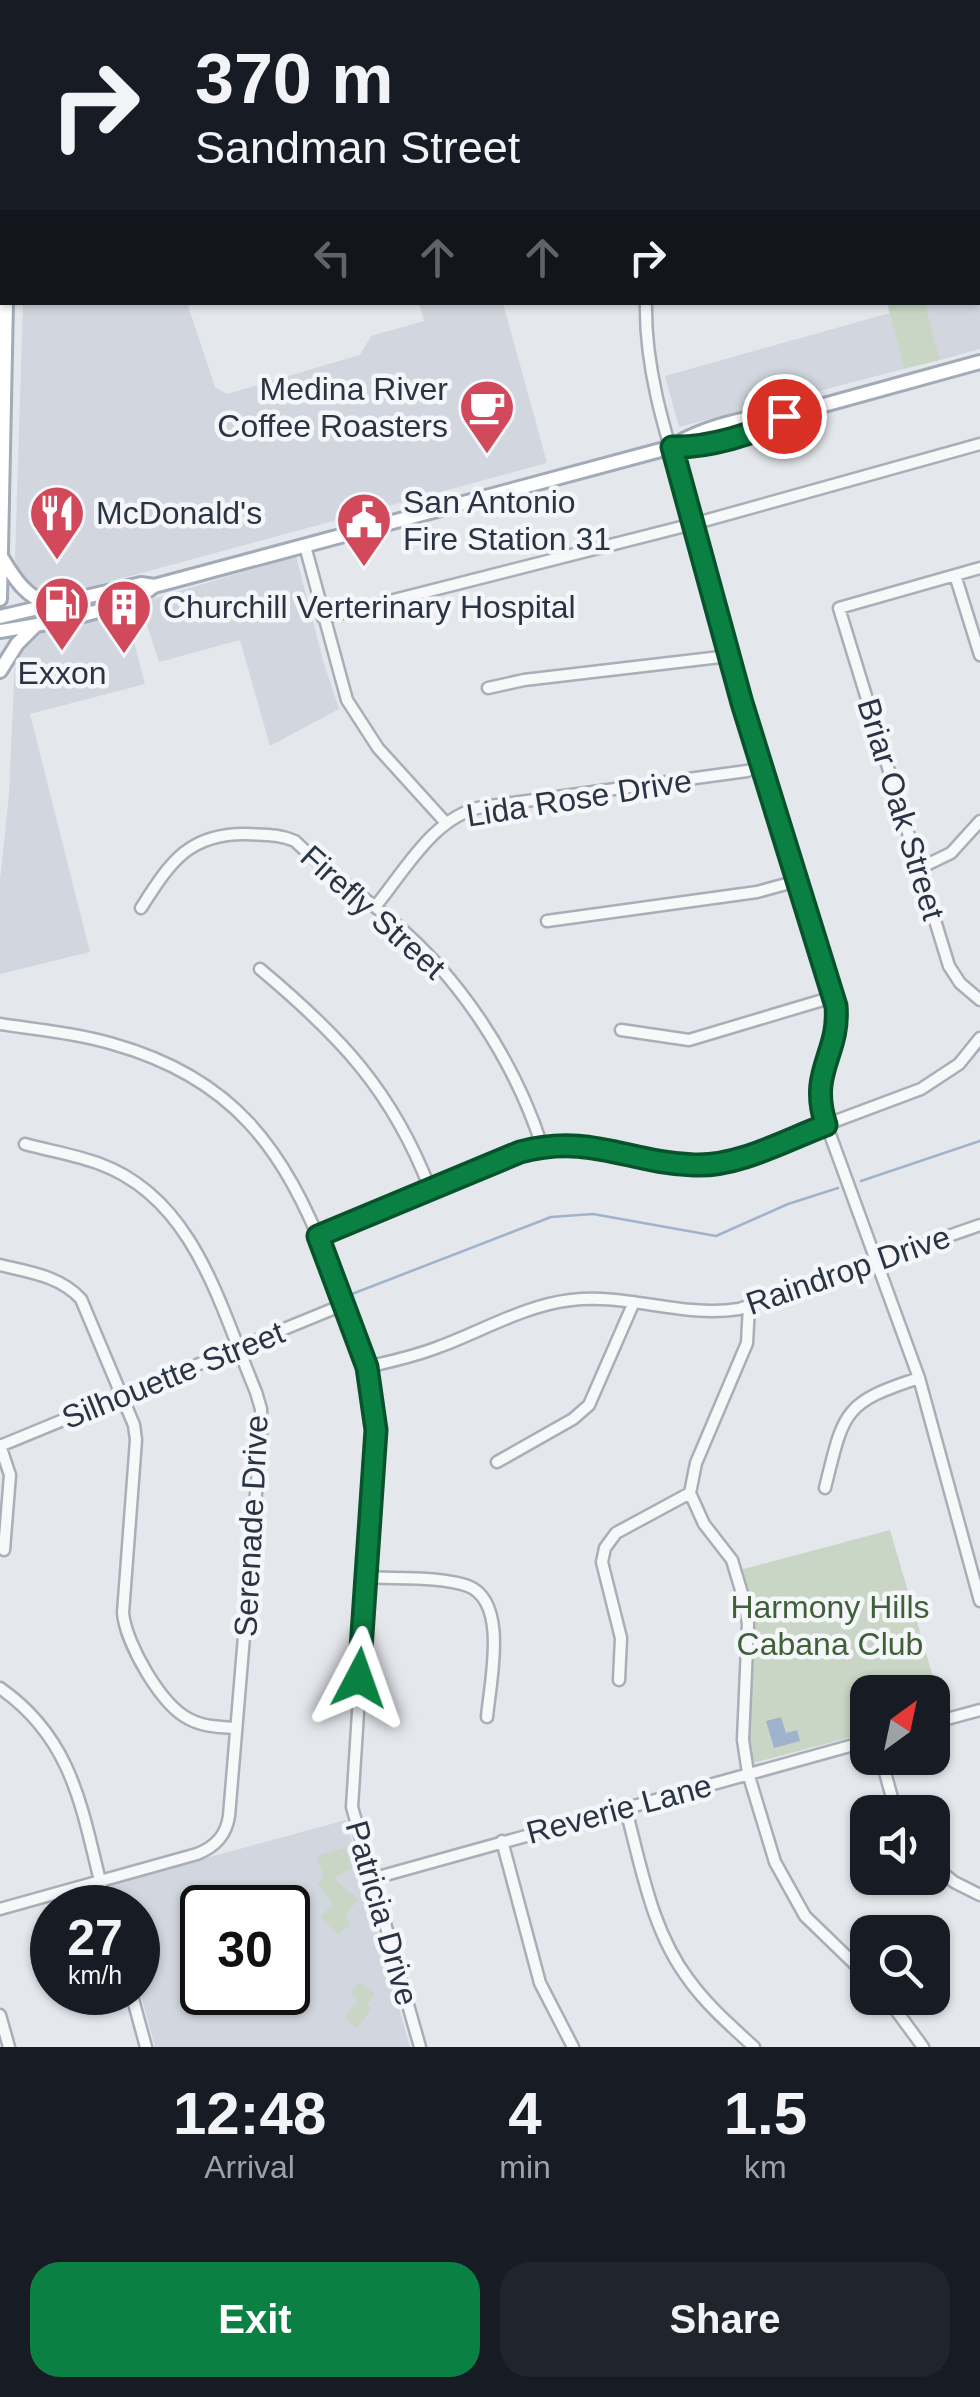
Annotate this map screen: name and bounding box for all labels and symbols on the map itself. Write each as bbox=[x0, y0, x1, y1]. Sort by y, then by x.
place label: Medina River Coffee Roasters bbox=[217, 371, 448, 444]
pin bbox=[742, 374, 827, 459]
cafe icon: Medina River Coffee Roasters bbox=[457, 377, 517, 456]
restaurant icon: McDonald's bbox=[27, 483, 87, 562]
place label: San Antonio Fire Station 31 bbox=[403, 484, 611, 557]
public building icon: San Antonio Fire Station 31 bbox=[334, 490, 394, 569]
place label: McDonald's bbox=[96, 495, 262, 531]
fuel station icon: Exxon bbox=[32, 574, 92, 653]
building icon: Churchill Verterinary Hospital bbox=[94, 577, 154, 656]
place label: Churchill Verterinary Hospital bbox=[163, 589, 576, 625]
place label: Exxon bbox=[18, 655, 106, 691]
street label: Briar Oak Street bbox=[850, 694, 952, 924]
street label: Lida Rose Drive bbox=[464, 762, 694, 834]
street label: Firefly Street bbox=[294, 838, 453, 986]
street label: Raindrop Drive bbox=[741, 1218, 955, 1322]
street label: Silhouette Street bbox=[57, 1314, 290, 1436]
street label: Serenade Drive bbox=[227, 1414, 275, 1638]
park label: Harmony Hills Cabana Club bbox=[730, 1589, 930, 1662]
position arrow bbox=[307, 1626, 411, 1730]
north arrow bbox=[850, 1675, 950, 1775]
street label: Reverie Lane bbox=[522, 1767, 716, 1851]
street label: Patricia Drive bbox=[338, 1817, 426, 2009]
speed limit sign: 30 bbox=[180, 1885, 310, 2015]

